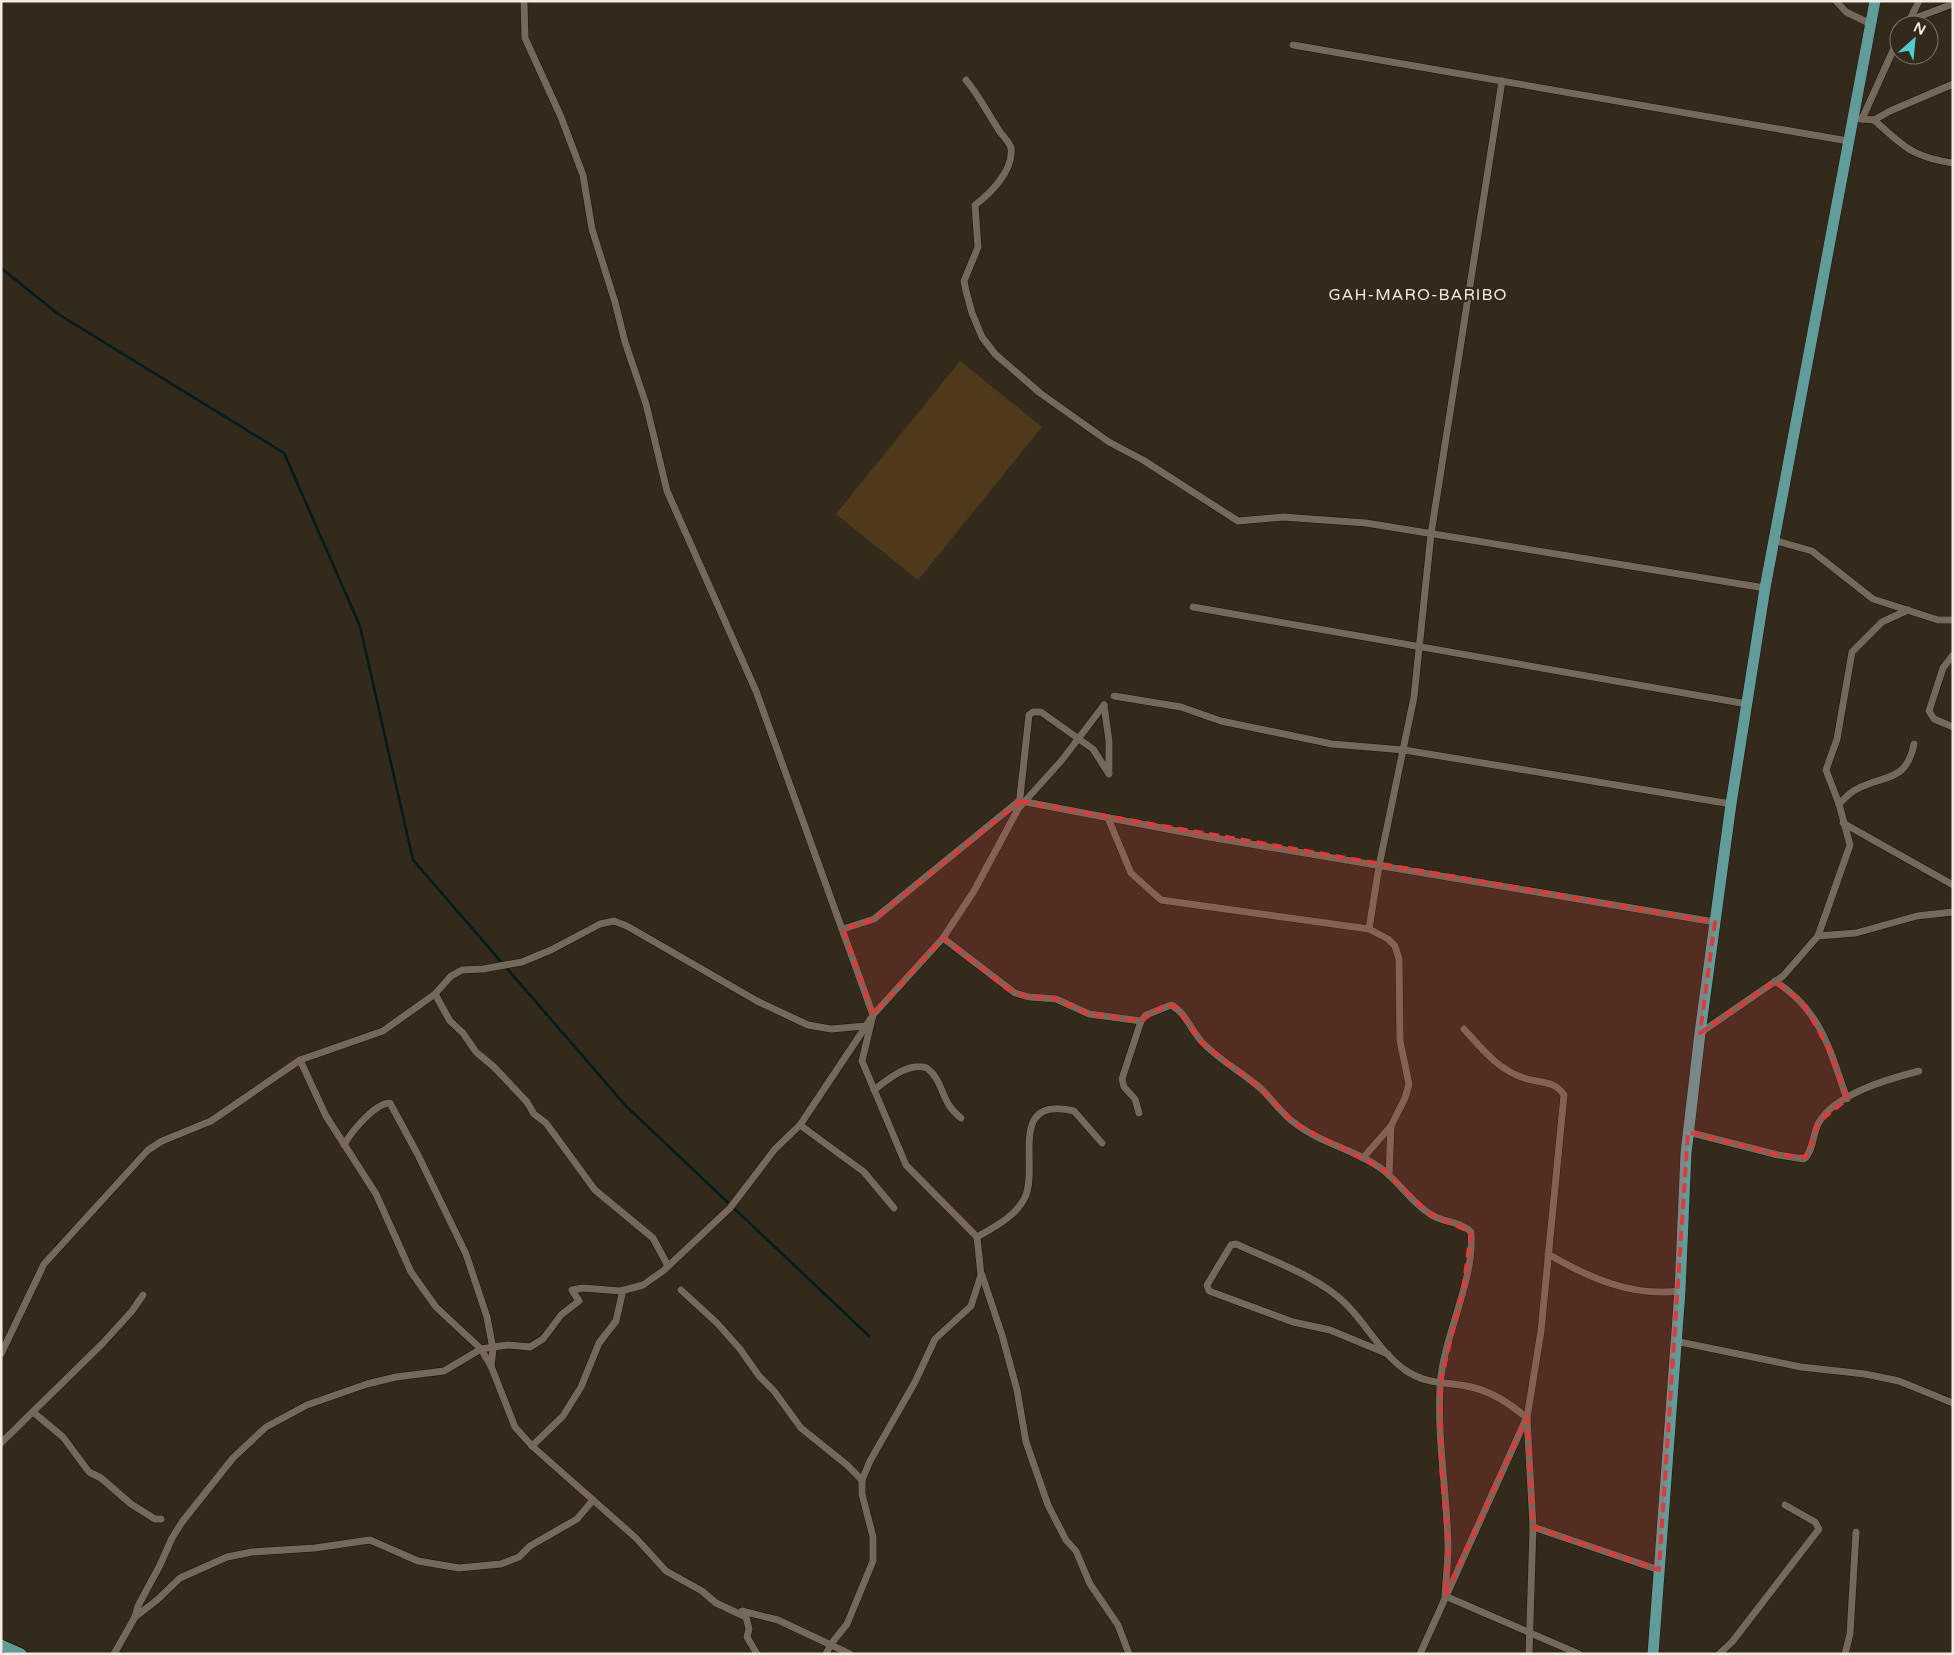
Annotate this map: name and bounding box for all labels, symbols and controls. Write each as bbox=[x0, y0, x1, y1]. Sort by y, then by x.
north arrow bbox=[1889, 15, 1939, 65]
text: N bbox=[1911, 19, 1929, 39]
district label: GAH-MARO-BARIBO bbox=[1328, 285, 1508, 305]

